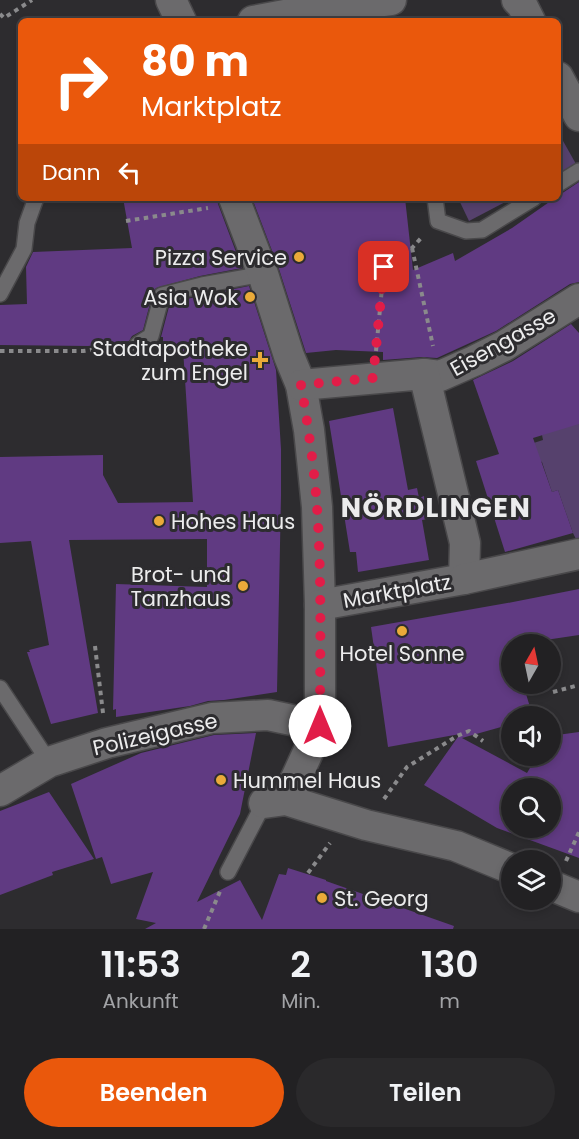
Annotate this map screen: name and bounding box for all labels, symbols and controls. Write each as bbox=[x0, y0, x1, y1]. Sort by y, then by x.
text: 80 m bbox=[141, 32, 249, 91]
icon: right bbox=[42, 42, 120, 120]
text: Marktplatz bbox=[141, 88, 282, 125]
icon: left bbox=[113, 156, 146, 189]
text: Dann bbox=[42, 157, 101, 188]
pin bbox=[358, 241, 409, 292]
place label: Pizza Service bbox=[155, 243, 287, 272]
marker: Pizza Service bbox=[292, 250, 306, 264]
icon: arrive bbox=[367, 250, 400, 283]
place label: Asia Wok bbox=[143, 283, 238, 312]
marker: Asia Wok bbox=[243, 290, 257, 304]
street label: Eisengasse bbox=[445, 301, 561, 383]
place label: Stadtapotheke zum Engel bbox=[92, 334, 248, 387]
marker: Stadtapotheke zum Engel bbox=[253, 353, 267, 367]
district label: NÖRDLINGEN bbox=[341, 489, 531, 526]
place label: Hohes Haus bbox=[171, 507, 295, 536]
marker: Hohes Haus bbox=[152, 514, 166, 528]
place label: Brot- und Tanzhaus bbox=[130, 560, 231, 613]
street label: Marktplatz bbox=[341, 567, 453, 615]
marker: Brot- und Tanzhaus bbox=[236, 579, 250, 593]
marker: Hotel Sonne bbox=[395, 624, 409, 638]
north arrow bbox=[501, 634, 561, 694]
map controls bbox=[501, 634, 561, 910]
place label: Hotel Sonne bbox=[339, 639, 465, 668]
position arrow bbox=[288, 694, 352, 758]
street label: Polizeigasse bbox=[90, 706, 220, 762]
button: sound bbox=[501, 706, 561, 766]
place label: Hummel Haus bbox=[233, 766, 381, 795]
marker: Hummel Haus bbox=[214, 773, 228, 787]
button: search bbox=[501, 778, 561, 838]
button: layers bbox=[501, 850, 561, 910]
place label: St. Georg bbox=[334, 884, 429, 913]
marker: St. Georg bbox=[315, 891, 329, 905]
text: 11:53 bbox=[100, 939, 181, 990]
text: 2 bbox=[290, 939, 311, 990]
text: 130 bbox=[421, 939, 479, 990]
text: Ankunft bbox=[103, 987, 179, 1015]
text: Min. bbox=[281, 987, 320, 1015]
text: m bbox=[439, 987, 460, 1015]
button: Beenden bbox=[24, 1058, 284, 1127]
button: Teilen bbox=[296, 1058, 555, 1127]

